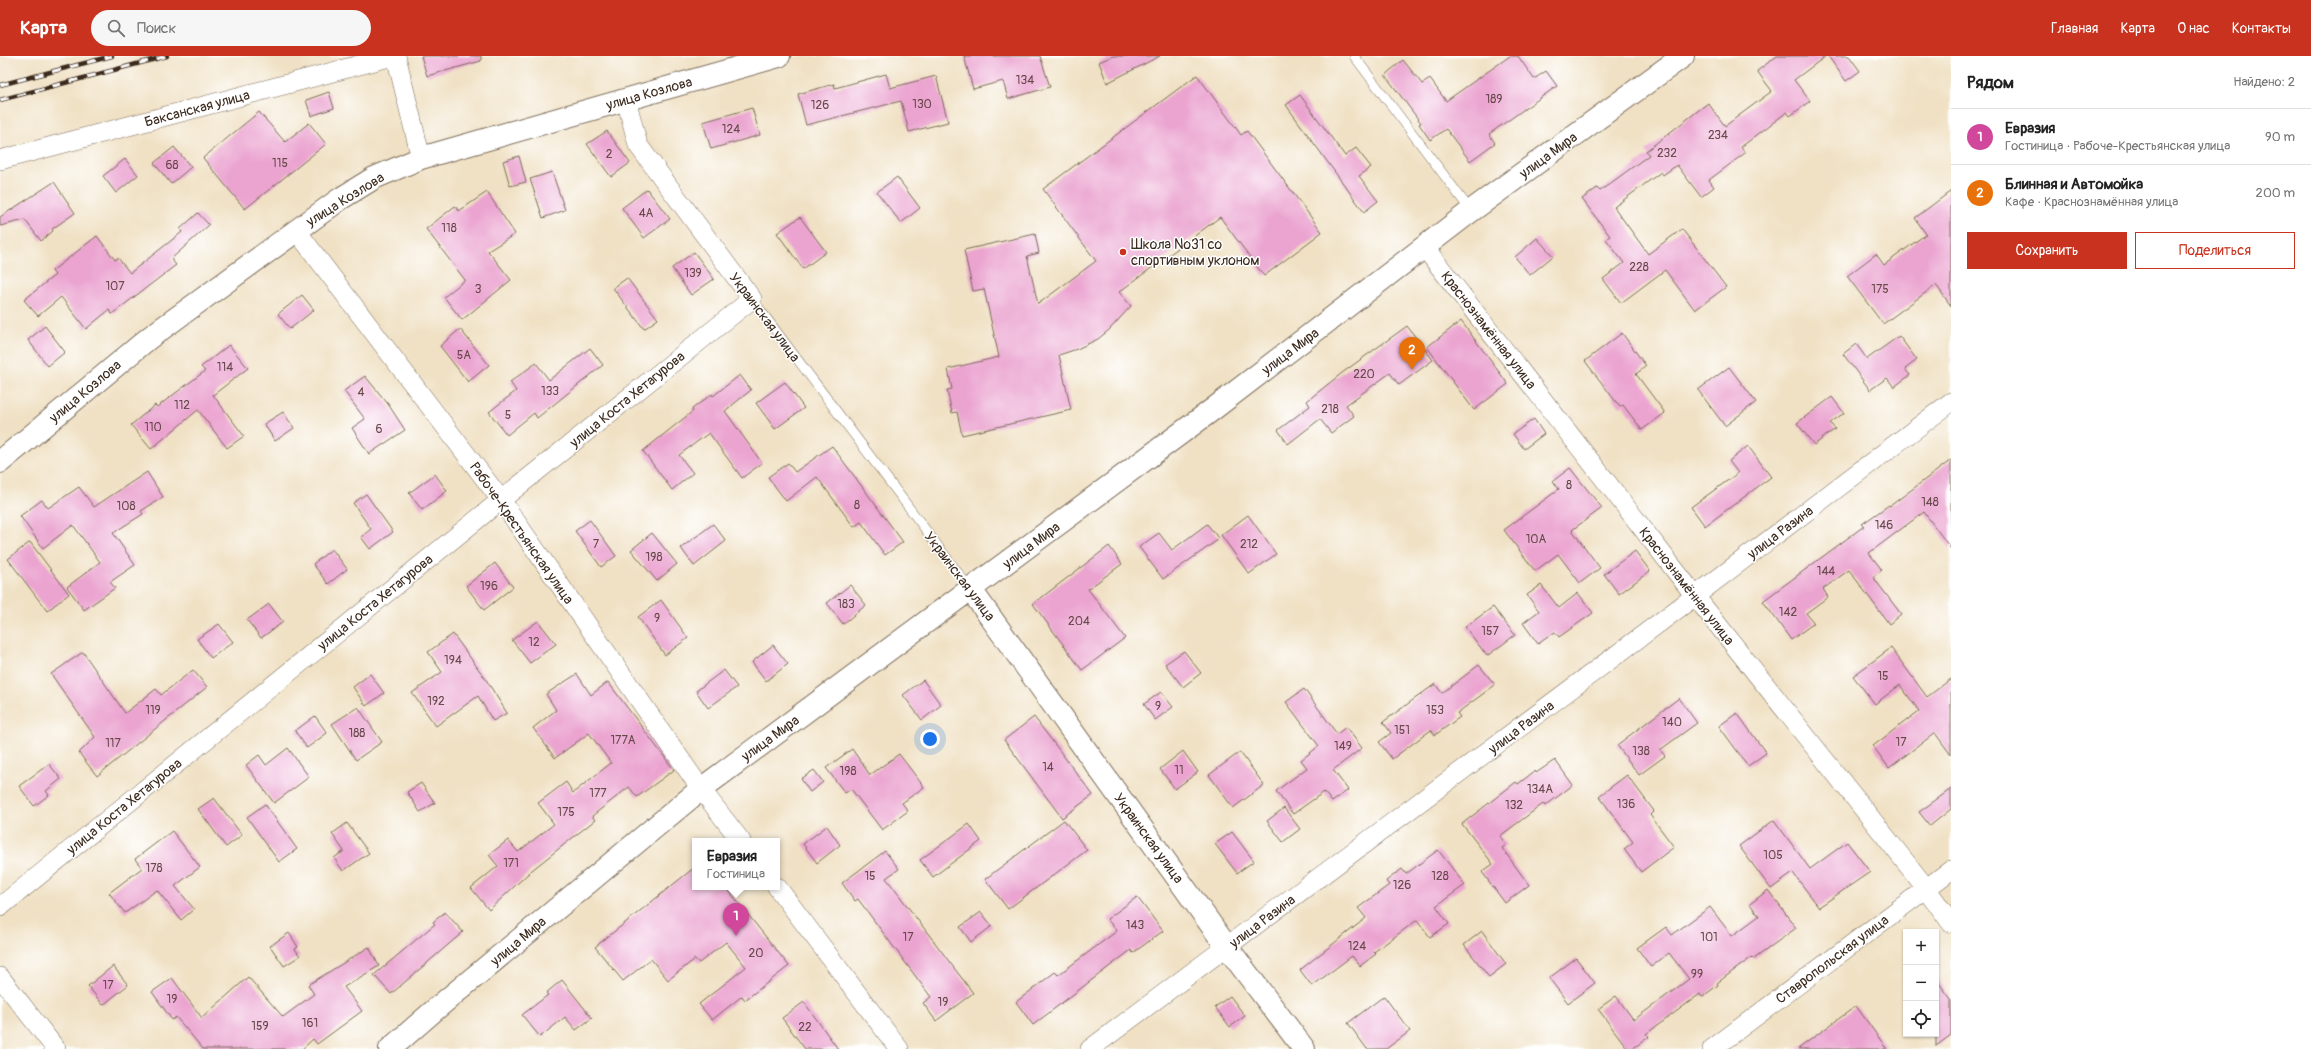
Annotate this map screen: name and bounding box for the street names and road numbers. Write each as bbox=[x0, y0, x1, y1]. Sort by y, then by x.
street label: улица Козлова bbox=[603, 73, 694, 114]
street label: Баксанская улица bbox=[143, 86, 252, 131]
street label: улица Мира bbox=[1515, 129, 1581, 183]
street label: улица Козлова bbox=[302, 169, 387, 231]
street label: Краснознамённая улица bbox=[1437, 268, 1540, 393]
street label: Украинская улица bbox=[726, 269, 804, 365]
street label: улица Мира bbox=[1258, 324, 1322, 379]
street label: улица Коста Хетагурова bbox=[566, 348, 688, 452]
street label: улица Козлова bbox=[45, 356, 125, 427]
street label: Рабоче-Крестьянская улица bbox=[466, 459, 577, 607]
street label: улица Разина bbox=[1743, 502, 1817, 563]
street label: улица Мира bbox=[999, 518, 1063, 573]
street label: Краснознамённая улица bbox=[1635, 524, 1738, 649]
street label: Украинская улица bbox=[921, 528, 999, 624]
street label: улица Коста Хетагурова bbox=[314, 551, 436, 655]
street label: улица Разина bbox=[1484, 697, 1558, 758]
street label: улица Мира bbox=[737, 712, 803, 766]
street label: улица Коста Хетагурова bbox=[63, 755, 185, 859]
street label: Украинская улица bbox=[1110, 790, 1187, 887]
street label: улица Разина bbox=[1225, 891, 1299, 952]
street label: Ставропольская улица bbox=[1772, 911, 1892, 1007]
street label: улица Мира bbox=[486, 913, 550, 970]

